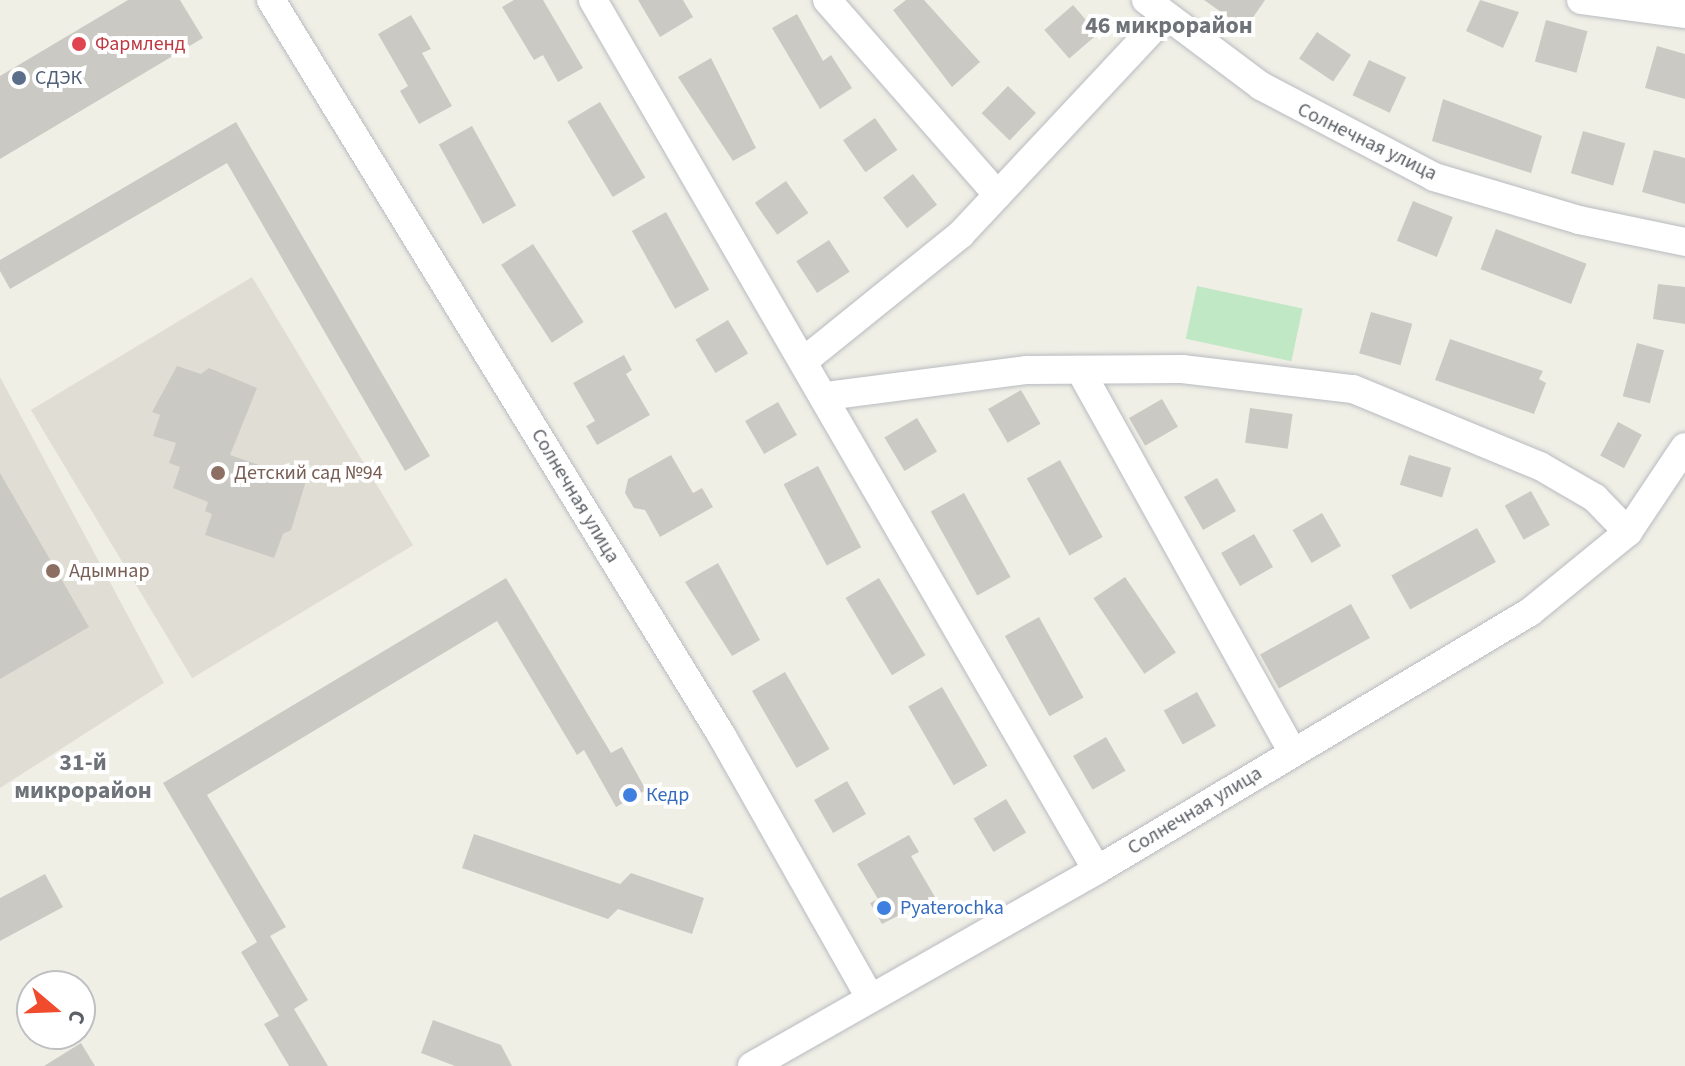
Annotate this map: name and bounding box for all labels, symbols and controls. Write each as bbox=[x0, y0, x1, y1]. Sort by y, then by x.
district label: 46 микрорайон bbox=[1085, 12, 1253, 40]
place label: Фармленд bbox=[95, 32, 186, 56]
marker: Фармленд bbox=[70, 35, 88, 53]
place label: СДЭК bbox=[35, 66, 82, 90]
marker: СДЭК bbox=[10, 69, 28, 87]
street label: Солнечная улица bbox=[1293, 98, 1441, 186]
street label: Солнечная улица bbox=[525, 425, 625, 567]
place label: Детский сад №94 bbox=[234, 461, 383, 485]
marker: Детский сад №94 bbox=[209, 464, 227, 482]
place label: Адымнар bbox=[69, 559, 149, 583]
marker: Адымнар bbox=[44, 562, 62, 580]
district label: 31-й микрорайон bbox=[14, 749, 152, 805]
street label: Солнечная улица bbox=[1124, 761, 1266, 861]
place label: Кедр bbox=[646, 783, 689, 807]
marker: Кедр bbox=[621, 786, 639, 804]
place label: Pyaterochka bbox=[900, 896, 1004, 920]
marker: Pyaterochka bbox=[875, 899, 893, 917]
north arrow bbox=[16, 970, 96, 1050]
text: С bbox=[60, 1006, 94, 1028]

